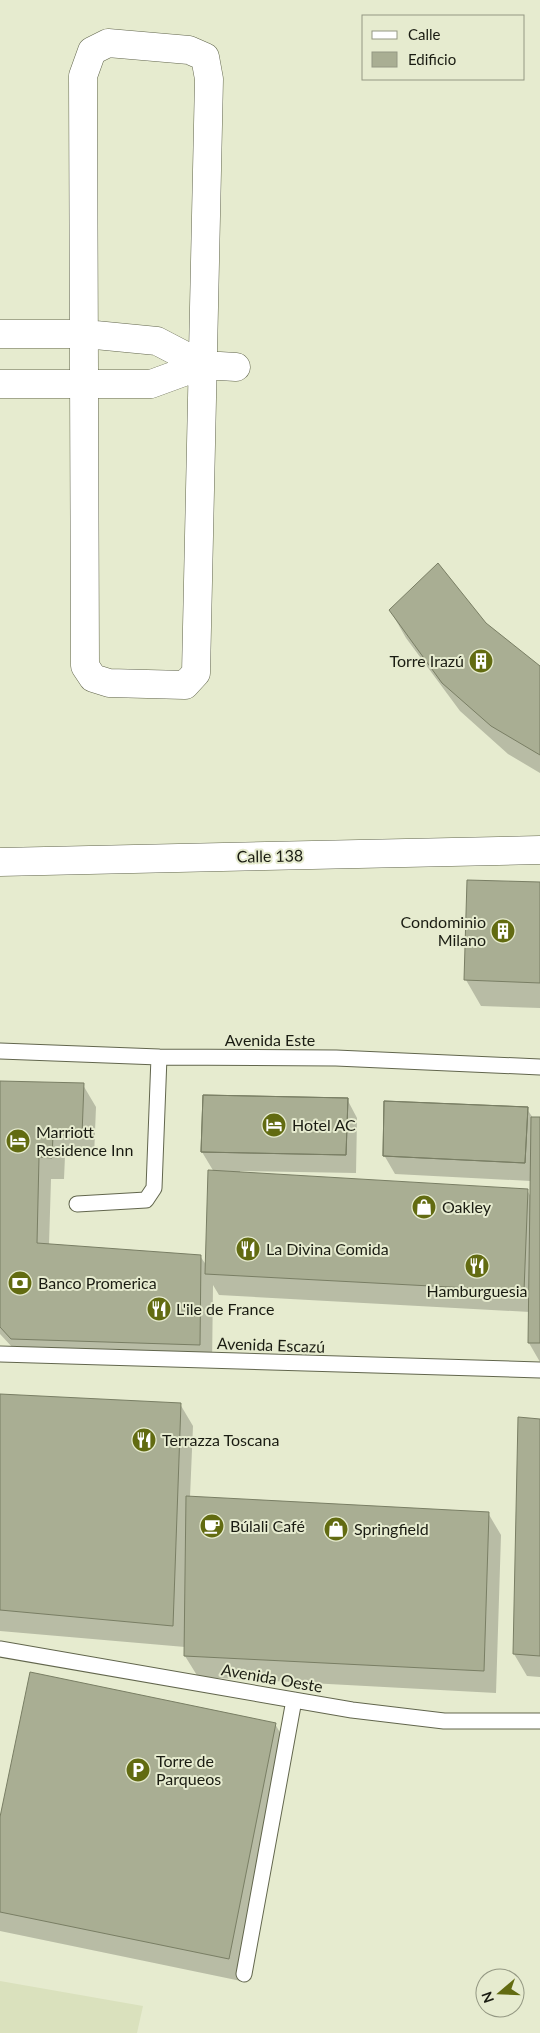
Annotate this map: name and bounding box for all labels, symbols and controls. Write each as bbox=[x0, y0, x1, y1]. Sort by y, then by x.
legend bbox=[362, 15, 525, 80]
text: Calle bbox=[408, 25, 441, 43]
text: Edificio bbox=[408, 50, 456, 68]
building icon: Torre Irazú bbox=[468, 648, 494, 674]
place label: Torre Irazú bbox=[389, 651, 464, 670]
street label: Calle 138 bbox=[237, 845, 303, 866]
place label: Condominio Milano bbox=[401, 912, 486, 949]
building icon: Condominio Milano bbox=[490, 918, 516, 944]
street label: Avenida Este bbox=[225, 1030, 315, 1049]
hotel icon: Hotel AC bbox=[261, 1112, 287, 1138]
place label: Hotel AC bbox=[292, 1115, 356, 1134]
place label: Marriott Residence Inn bbox=[36, 1122, 133, 1159]
hotel icon: Marriott Residence Inn bbox=[5, 1128, 31, 1154]
shop icon: Oakley bbox=[411, 1194, 437, 1220]
place label: Oakley bbox=[442, 1197, 492, 1216]
restaurant icon: La Divina Comida bbox=[235, 1236, 261, 1262]
place label: La Divina Comida bbox=[266, 1239, 389, 1258]
restaurant icon: Hamburguesia bbox=[464, 1253, 490, 1279]
bank icon: Banco Promerica bbox=[7, 1270, 33, 1296]
place label: Banco Promerica bbox=[38, 1273, 157, 1292]
place label: Hamburguesia bbox=[426, 1281, 528, 1300]
restaurant icon: L'ile de France bbox=[146, 1296, 172, 1322]
place label: L'ile de France bbox=[176, 1299, 274, 1318]
street label: Avenida Escazú bbox=[217, 1333, 325, 1356]
restaurant icon: Terrazza Toscana bbox=[131, 1427, 157, 1453]
place label: Terrazza Toscana bbox=[162, 1430, 279, 1449]
cafe icon: Búlali Café bbox=[199, 1513, 225, 1539]
place label: Búlali Café bbox=[230, 1516, 305, 1535]
shop icon: Springfield bbox=[323, 1516, 349, 1542]
place label: Springfield bbox=[354, 1519, 429, 1538]
street label: Avenida Oeste bbox=[220, 1659, 324, 1696]
place label: Torre de Parqueos bbox=[156, 1751, 221, 1788]
parking icon: Torre de Parqueos bbox=[125, 1757, 151, 1783]
north arrow bbox=[475, 1968, 525, 2018]
text: N bbox=[477, 1990, 497, 2005]

